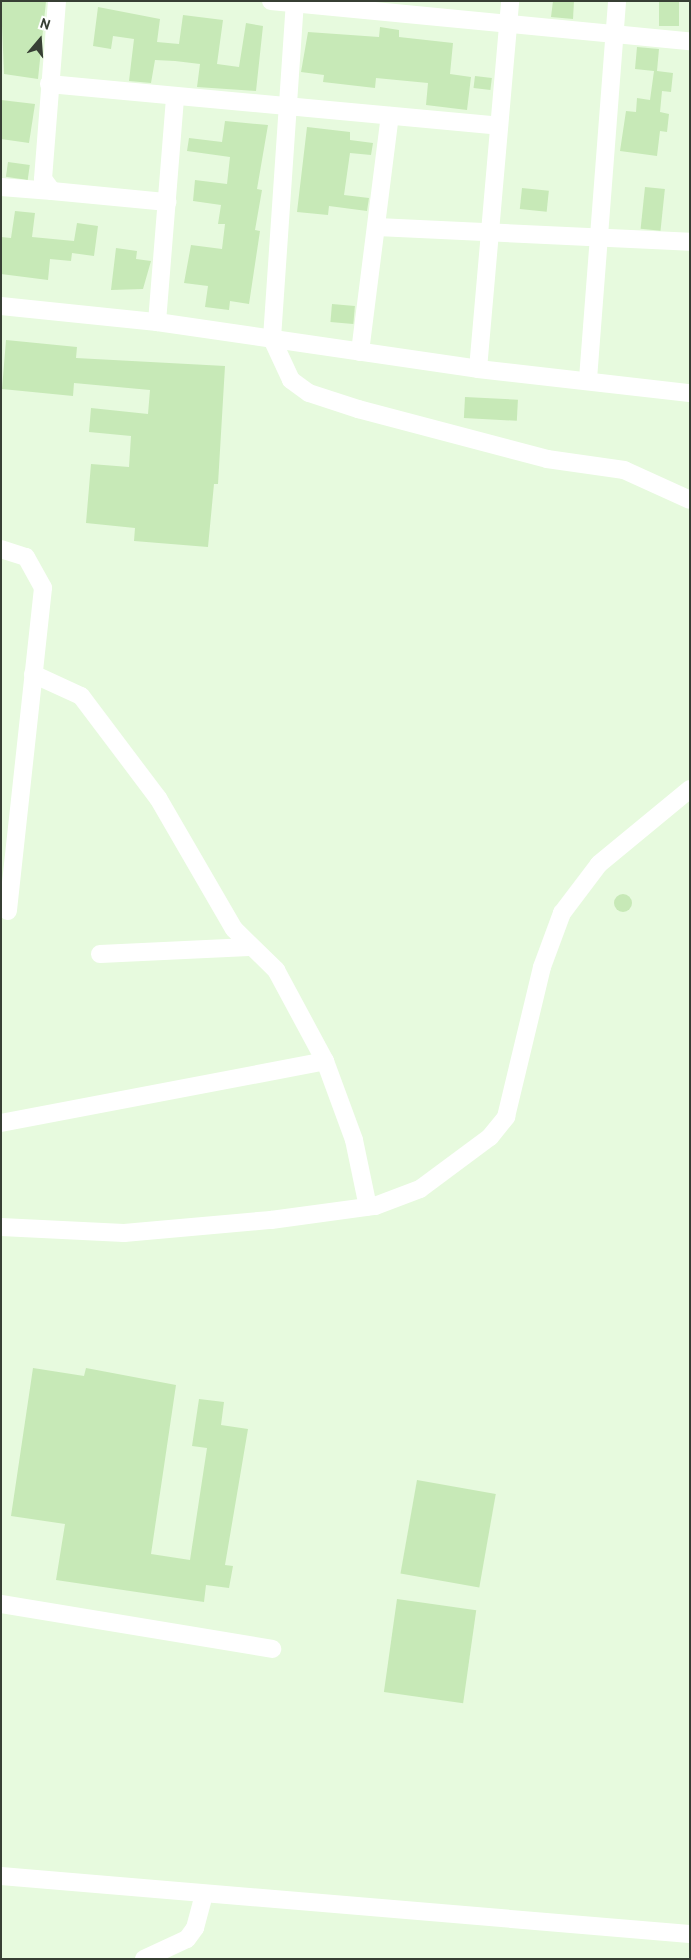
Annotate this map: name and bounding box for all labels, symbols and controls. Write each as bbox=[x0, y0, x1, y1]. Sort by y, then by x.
north arrow bbox=[15, 15, 65, 65]
text: N bbox=[37, 16, 52, 35]

